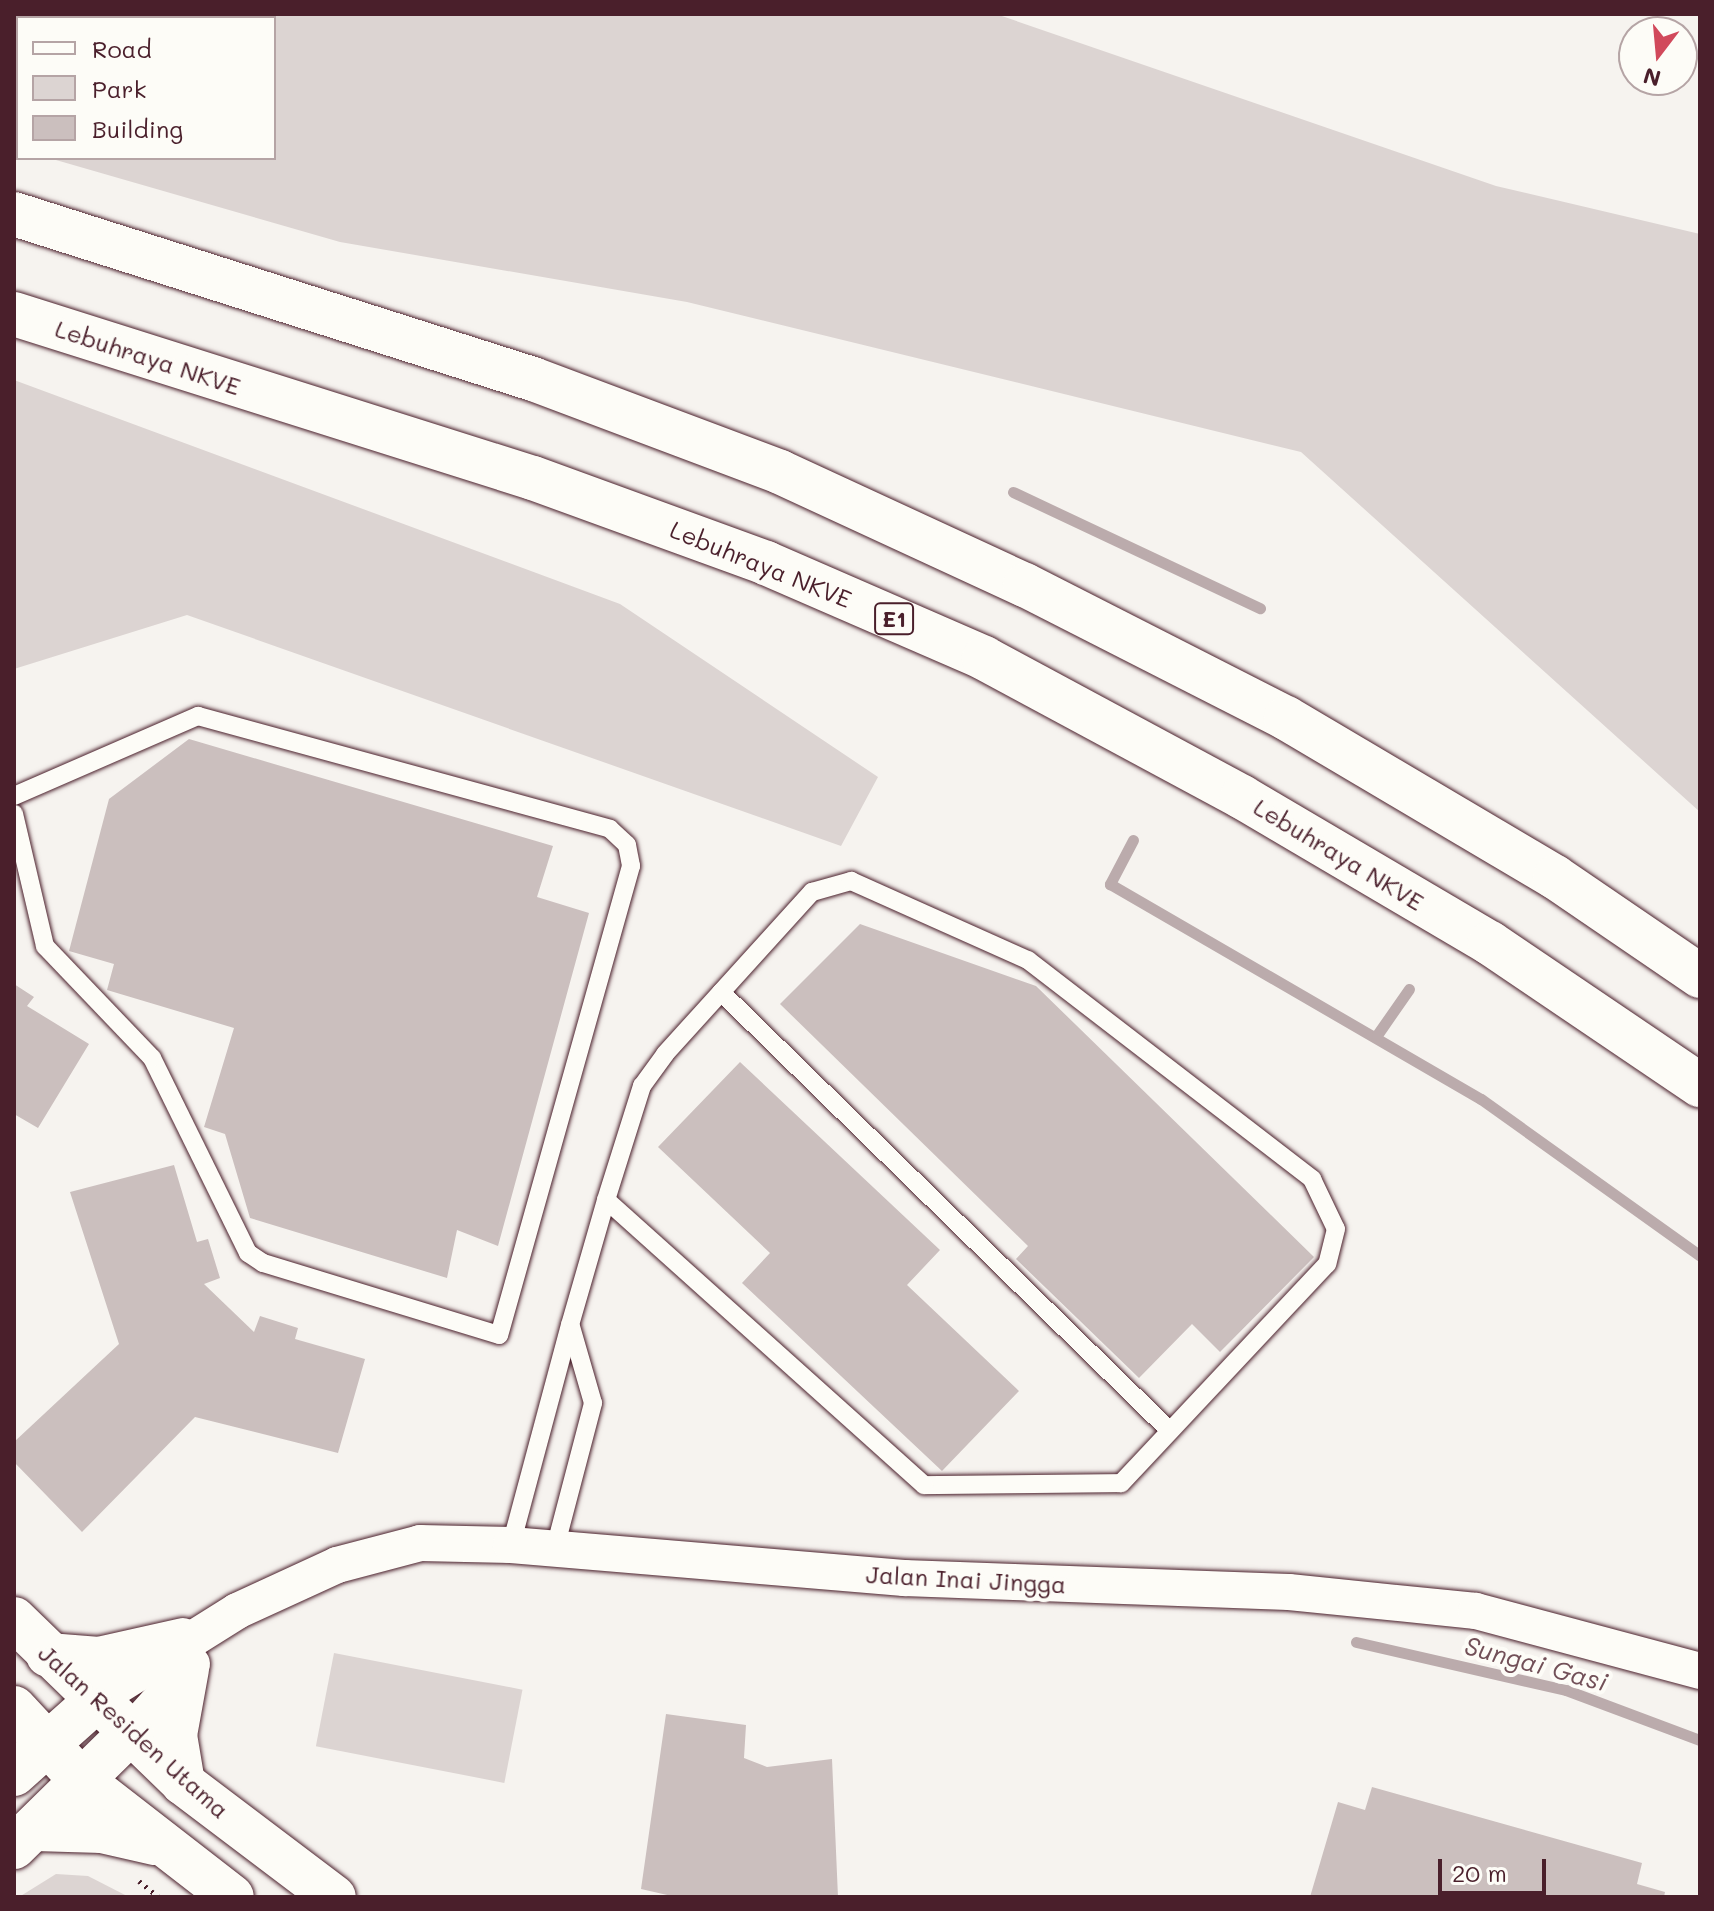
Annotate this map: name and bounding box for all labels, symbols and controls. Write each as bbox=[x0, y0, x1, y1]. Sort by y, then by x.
legend bbox=[16, 16, 276, 160]
north arrow bbox=[1618, 16, 1698, 96]
text: Road bbox=[92, 33, 152, 64]
text: N bbox=[1640, 61, 1664, 94]
text: Park bbox=[92, 73, 146, 104]
text: Building bbox=[92, 113, 183, 144]
street label: Lebuhraya NKVE bbox=[52, 313, 244, 401]
street label: Lebuhraya NKVE bbox=[666, 514, 856, 614]
road number: E1 bbox=[874, 601, 914, 637]
street label: Lebuhraya NKVE bbox=[1249, 792, 1429, 916]
street label: Jalan Inai Jingga bbox=[865, 1559, 1067, 1599]
water label: Sungai Gasi bbox=[1461, 1630, 1611, 1698]
street label: Jalan Residen Utama bbox=[33, 1638, 235, 1824]
scale bar bbox=[1442, 1843, 1550, 1893]
text: 20 m bbox=[1452, 1857, 1507, 1888]

